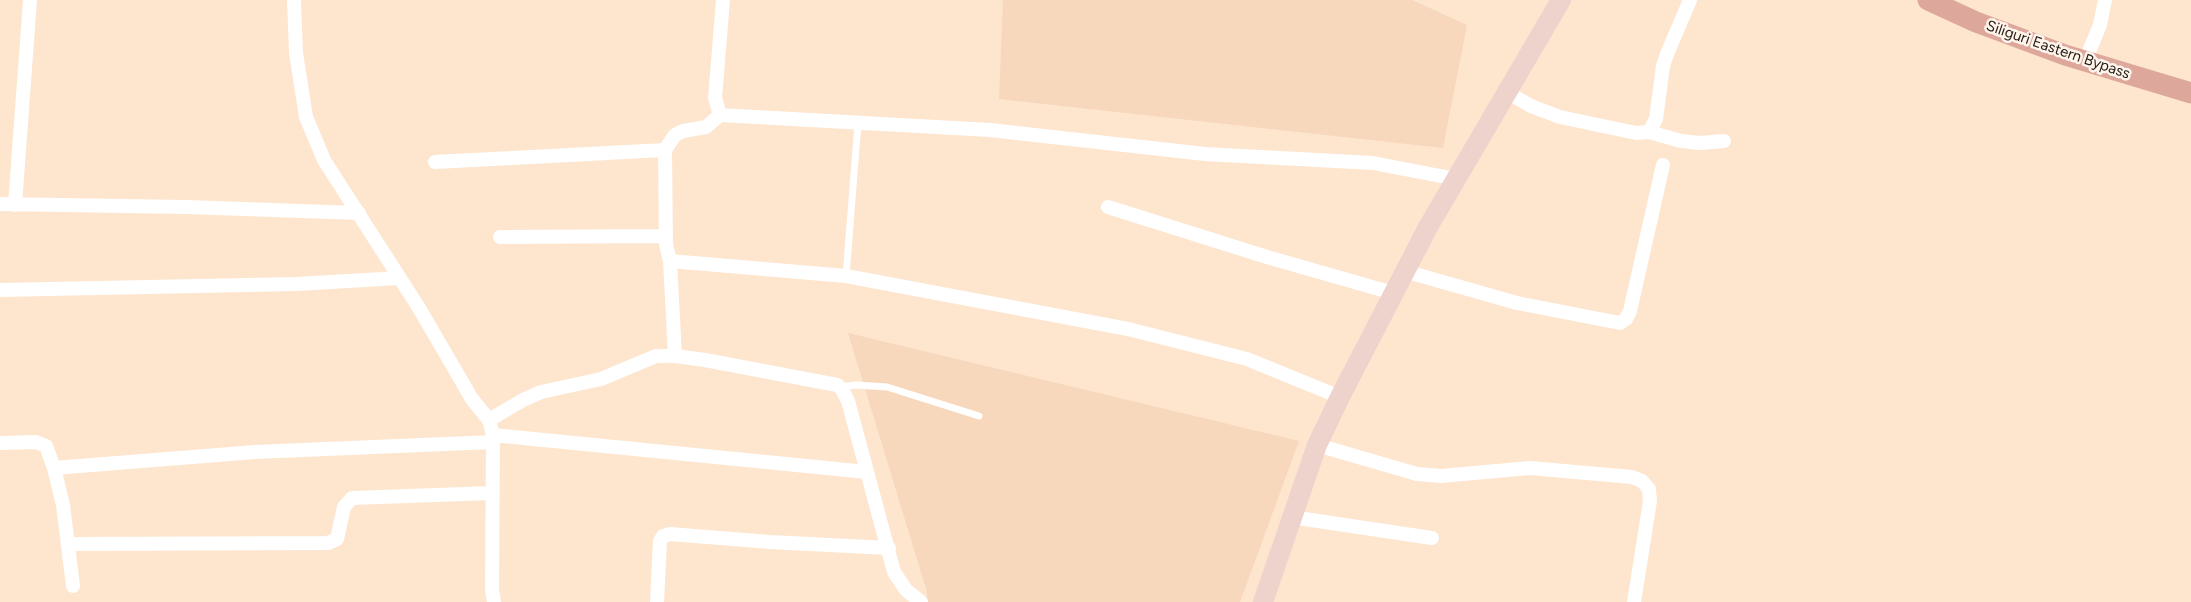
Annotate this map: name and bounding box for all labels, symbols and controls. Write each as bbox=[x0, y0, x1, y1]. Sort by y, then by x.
street label: Siliguri Eastern Bypass bbox=[1984, 17, 2132, 83]

